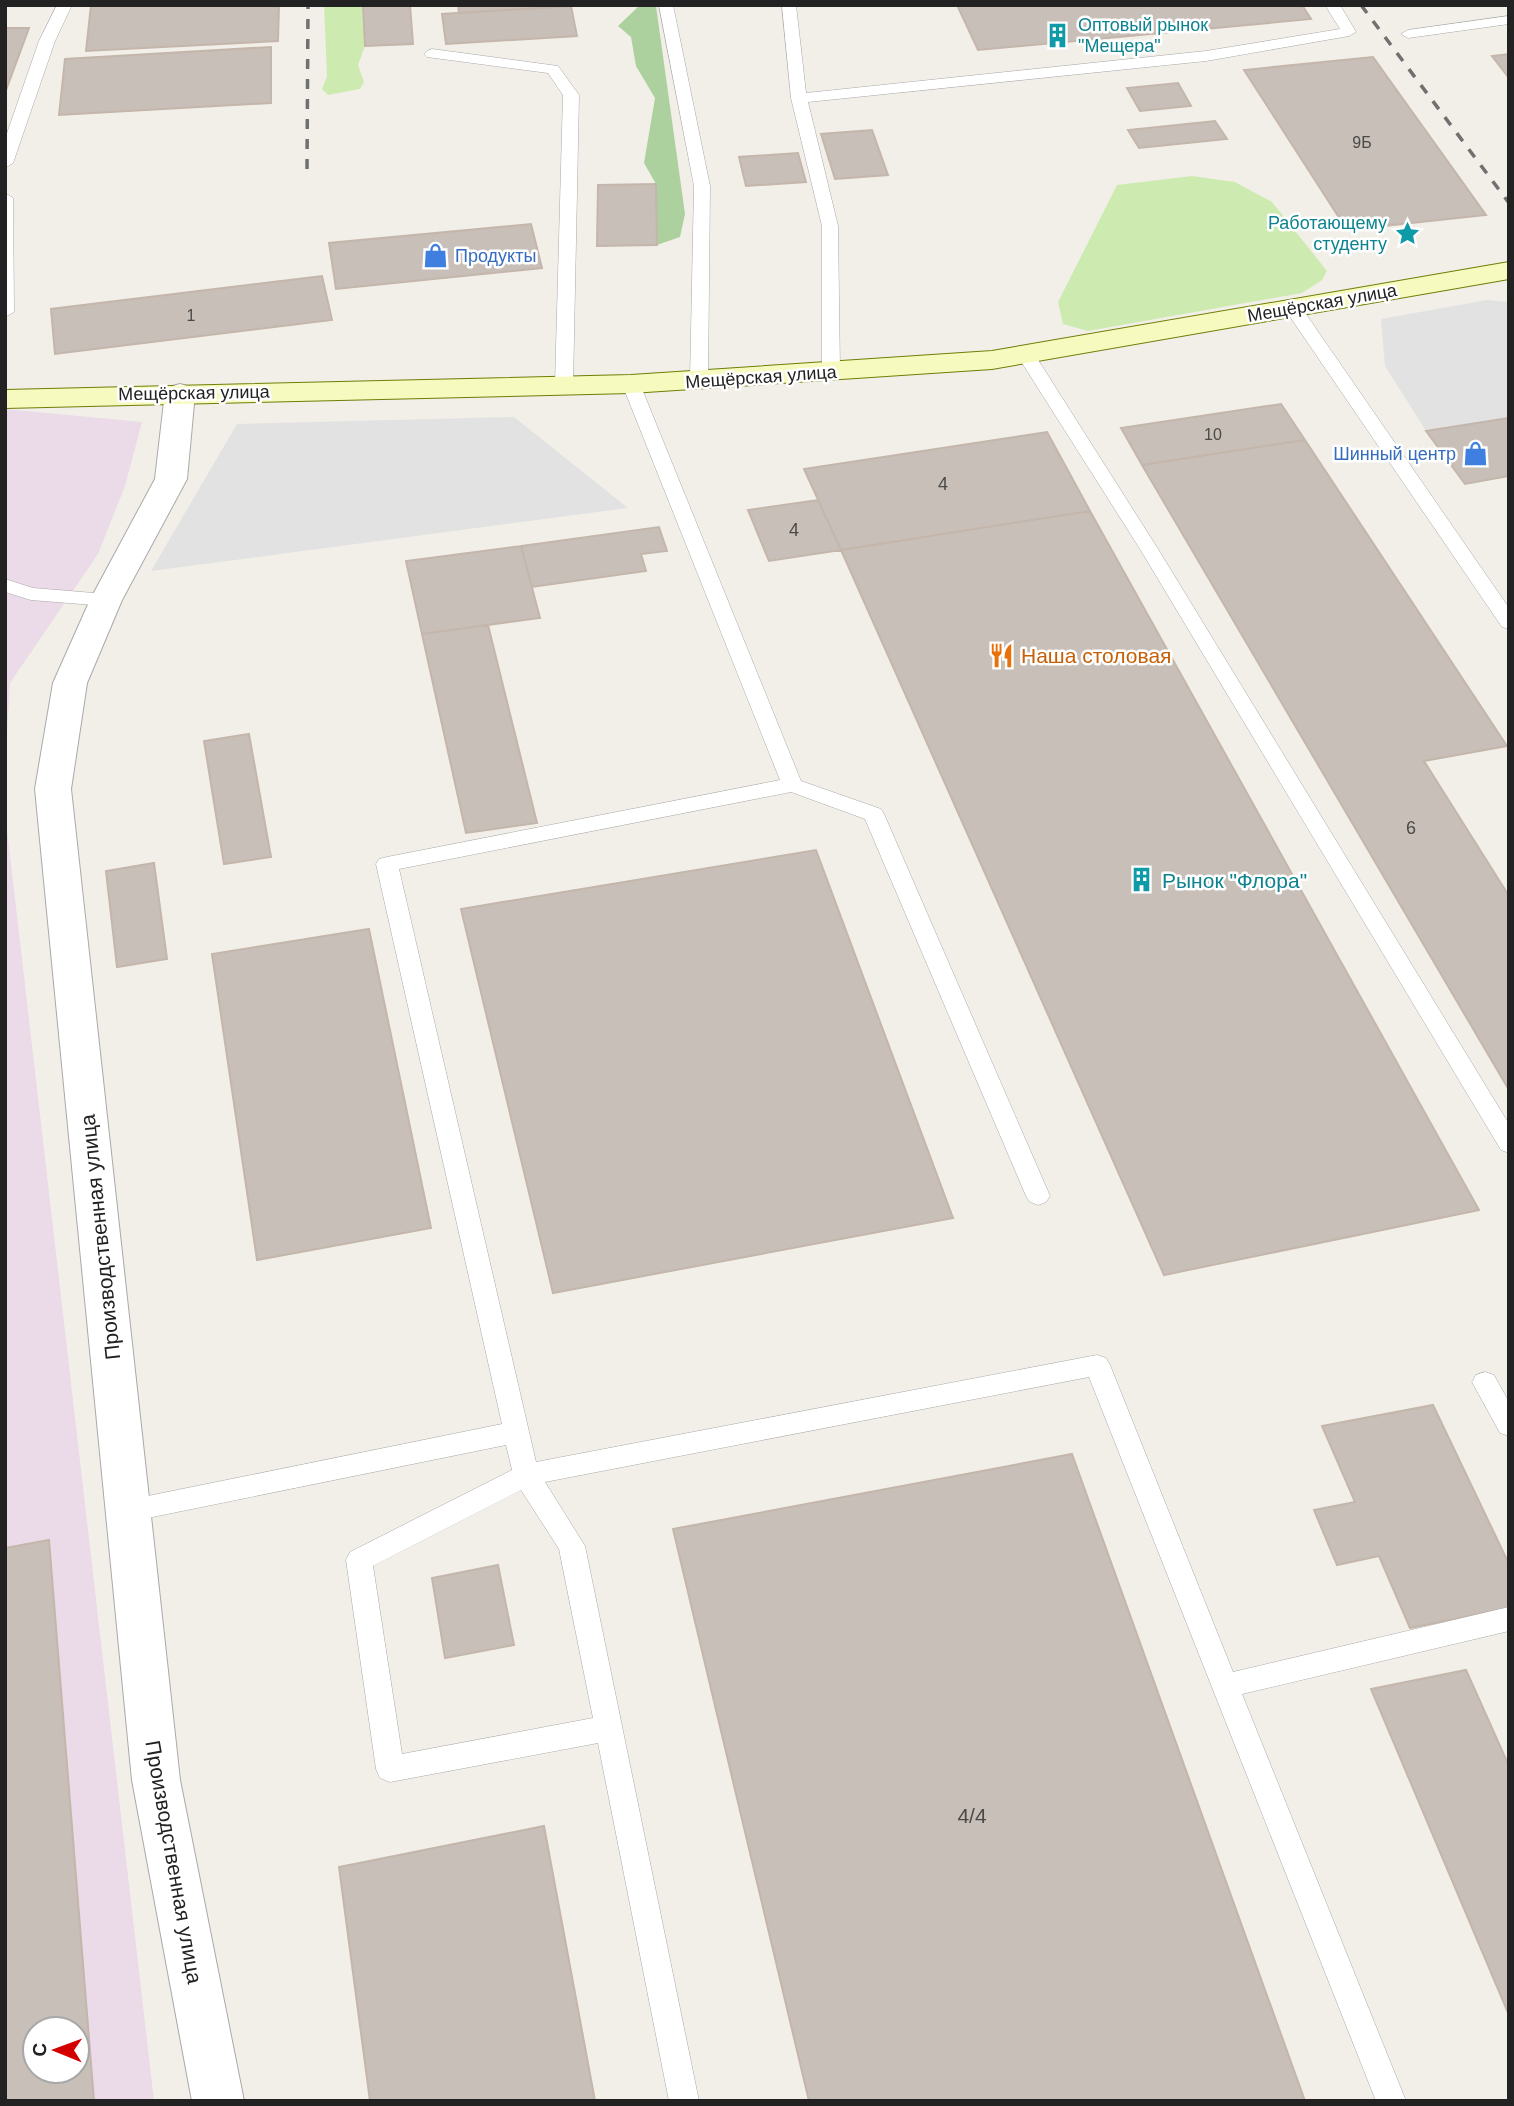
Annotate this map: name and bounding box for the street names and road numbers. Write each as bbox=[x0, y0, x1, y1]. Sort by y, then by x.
street label: Мещёрская улица bbox=[1246, 280, 1399, 326]
street label: Мещёрская улица bbox=[685, 362, 838, 392]
street label: Мещёрская улица bbox=[118, 382, 271, 404]
street label: Производственная улица bbox=[76, 1113, 124, 1361]
street label: Производственная улица bbox=[141, 1739, 207, 1986]

